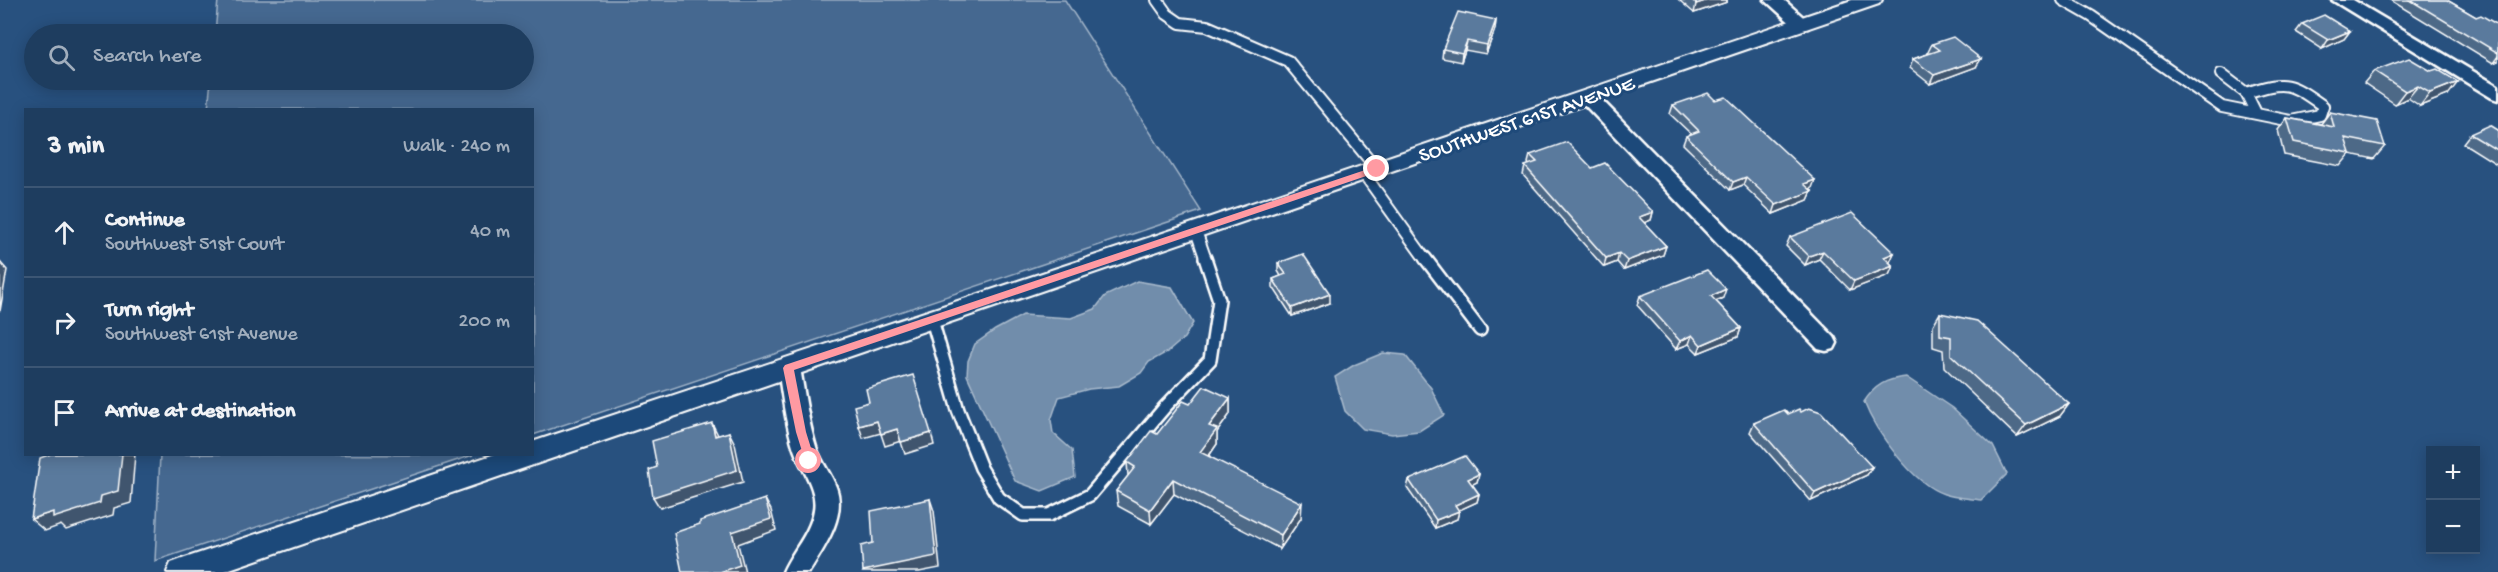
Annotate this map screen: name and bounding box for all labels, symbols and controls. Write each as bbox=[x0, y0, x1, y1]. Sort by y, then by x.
search box bbox=[24, 24, 534, 90]
icon: search bbox=[45, 41, 78, 74]
text: Search here bbox=[93, 44, 201, 70]
street label: SOUTHWEST 61ST AVENUE bbox=[1416, 72, 1639, 170]
text: 3 min bbox=[48, 132, 104, 163]
text: Walk · 240 m bbox=[403, 136, 510, 159]
route end bbox=[1363, 155, 1389, 181]
text: Continue bbox=[105, 208, 185, 234]
icon: ahead bbox=[48, 216, 81, 249]
text: 40 m bbox=[470, 221, 510, 244]
text: Southwest 51st Court bbox=[105, 234, 284, 257]
text: Turn right bbox=[105, 298, 193, 324]
icon: right bbox=[48, 306, 81, 339]
text: 200 m bbox=[459, 311, 510, 334]
text: Southwest 61st Avenue bbox=[105, 324, 298, 347]
icon: arrive bbox=[48, 396, 81, 429]
text: Arrive at destination bbox=[105, 399, 295, 425]
map controls bbox=[2426, 446, 2480, 554]
button: + bbox=[2426, 446, 2480, 500]
route start bbox=[795, 447, 821, 473]
button: − bbox=[2426, 500, 2480, 554]

